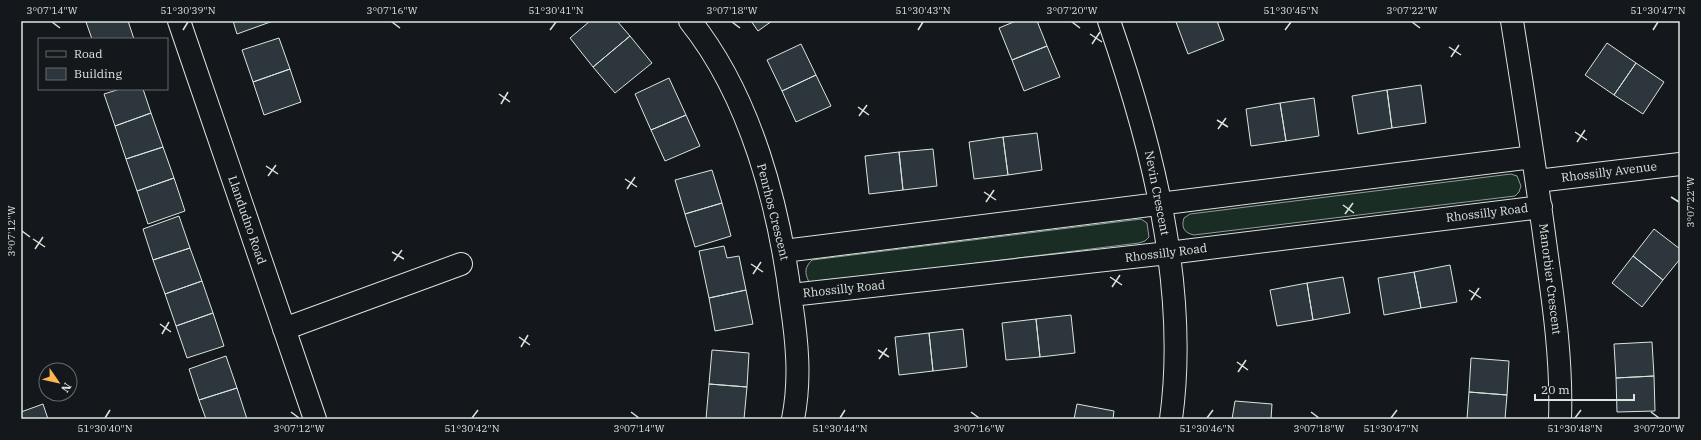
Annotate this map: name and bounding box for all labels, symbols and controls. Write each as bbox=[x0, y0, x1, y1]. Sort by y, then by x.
text: 3°07'14"W bbox=[26, 4, 78, 17]
text: 51°30'39"N bbox=[161, 4, 216, 17]
text: 3°07'16"W bbox=[366, 4, 418, 17]
text: 51°30'41"N bbox=[529, 4, 584, 17]
text: 3°07'18"W bbox=[706, 4, 758, 17]
text: 51°30'43"N bbox=[896, 4, 951, 17]
text: 3°07'20"W bbox=[1046, 4, 1098, 17]
text: 51°30'45"N bbox=[1264, 4, 1319, 17]
text: 3°07'22"W bbox=[1386, 4, 1438, 17]
text: 51°30'47"N bbox=[1631, 4, 1686, 17]
legend bbox=[38, 38, 168, 90]
text: Road bbox=[74, 46, 103, 61]
text: Building bbox=[74, 66, 122, 81]
street label: Nevin Crescent bbox=[1142, 149, 1173, 237]
street label: Rhossilly Avenue bbox=[1560, 158, 1658, 185]
street label: Penrhos Crescent bbox=[754, 162, 793, 262]
street label: Llandudno Road bbox=[225, 174, 270, 266]
text: 3°07'22"W bbox=[1684, 176, 1697, 228]
street label: Rhossilly Road bbox=[1445, 200, 1529, 225]
text: 3°07'12"W bbox=[5, 205, 18, 257]
street label: Manorbier Crescent bbox=[1536, 222, 1565, 335]
street label: Rhossilly Road bbox=[1124, 240, 1208, 265]
street label: Rhossilly Road bbox=[802, 277, 886, 300]
north arrow bbox=[38, 362, 78, 402]
scale bar bbox=[1535, 376, 1634, 402]
text: N bbox=[58, 380, 75, 395]
text: 20 m bbox=[1541, 382, 1570, 397]
text: 51°30'40"N bbox=[78, 422, 133, 435]
text: 3°07'12"W bbox=[273, 422, 325, 435]
text: 51°30'42"N bbox=[445, 422, 500, 435]
text: 3°07'14"W bbox=[613, 422, 665, 435]
text: 51°30'44"N bbox=[813, 422, 868, 435]
text: 3°07'16"W bbox=[953, 422, 1005, 435]
text: 51°30'46"N bbox=[1180, 422, 1235, 435]
text: 3°07'18"W bbox=[1293, 422, 1345, 435]
text: 51°30'47"N bbox=[1364, 422, 1419, 435]
text: 51°30'48"N bbox=[1548, 422, 1603, 435]
text: 3°07'20"W bbox=[1633, 422, 1685, 435]

